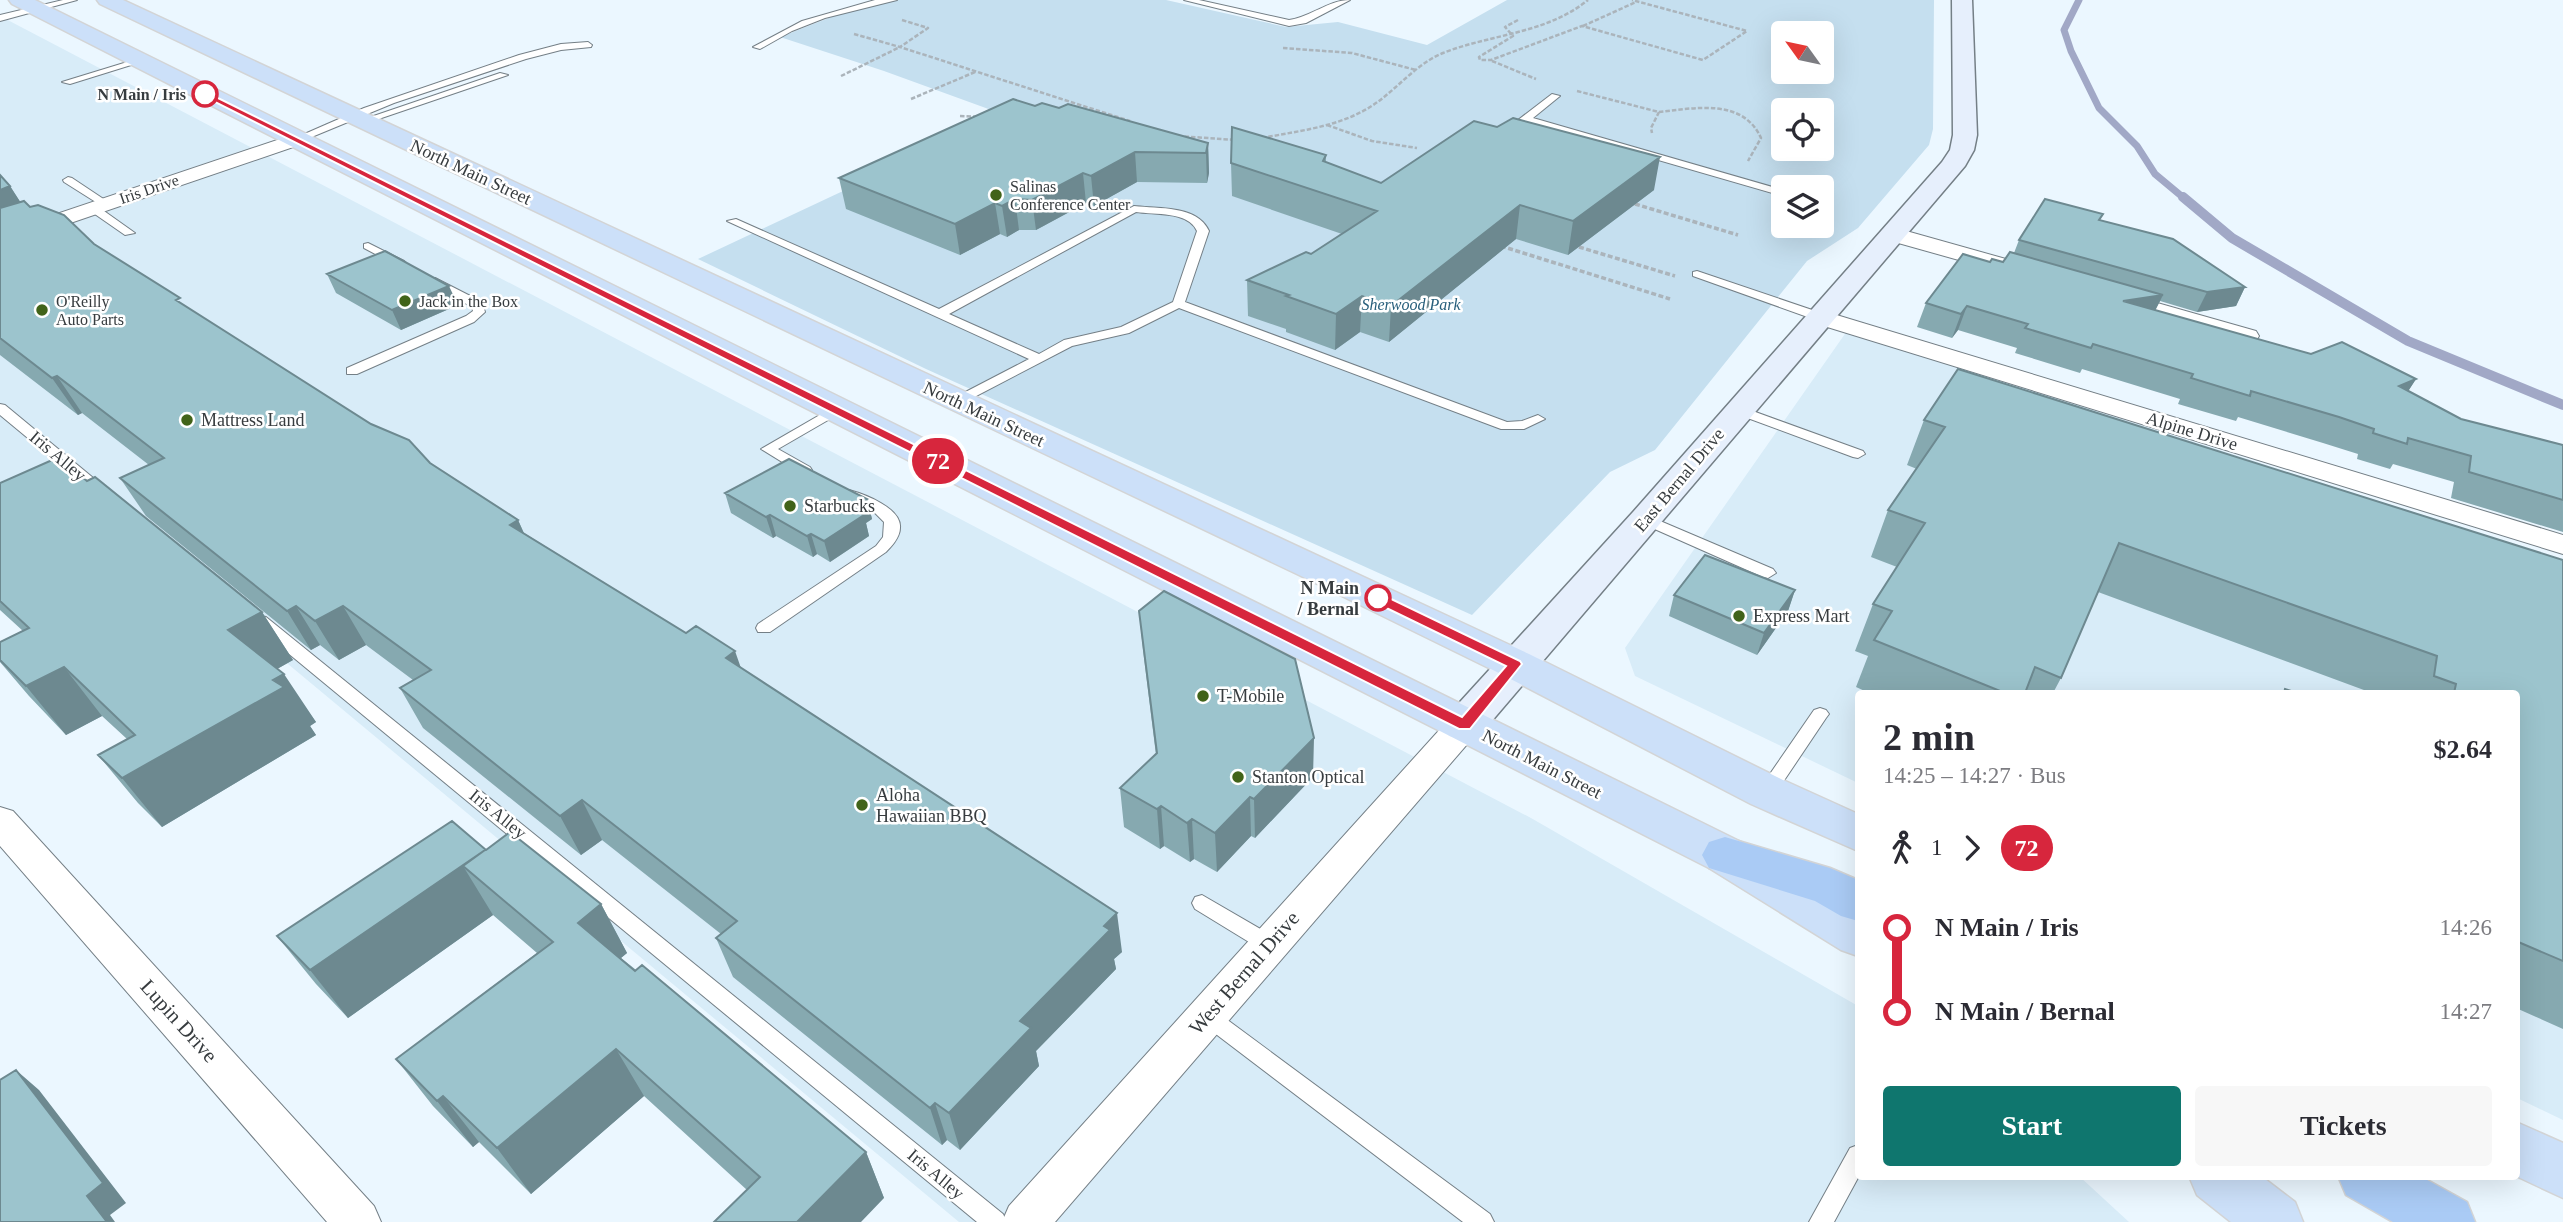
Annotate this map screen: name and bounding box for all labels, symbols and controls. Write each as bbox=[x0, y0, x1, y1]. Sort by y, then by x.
north arrow bbox=[1771, 21, 1834, 84]
map controls bbox=[1771, 21, 1834, 238]
marker: N Main / Iris bbox=[192, 81, 218, 107]
place label: N Main / Iris bbox=[98, 86, 186, 103]
button: locate bbox=[1771, 98, 1834, 161]
street label: North Main Street bbox=[407, 135, 535, 209]
street label: Iris Drive bbox=[117, 171, 181, 207]
button: layers bbox=[1771, 175, 1834, 238]
place label: Salinas Conference Center bbox=[1010, 178, 1131, 213]
marker: Salinas Conference Center bbox=[988, 187, 1004, 203]
place label: O'Reilly Auto Parts bbox=[56, 293, 124, 328]
marker: Jack in the Box bbox=[397, 293, 413, 309]
place label: Jack in the Box bbox=[419, 293, 518, 310]
park label: Sherwood Park bbox=[1361, 296, 1461, 313]
marker: O'Reilly Auto Parts bbox=[34, 302, 50, 318]
street label: North Main Street bbox=[920, 377, 1048, 451]
street label: Alpine Drive bbox=[2144, 408, 2240, 454]
place label: Mattress Land bbox=[201, 410, 304, 430]
marker: Mattress Land bbox=[179, 412, 195, 428]
street label: East Bernal Drive bbox=[1630, 424, 1728, 536]
street label: Iris Alley bbox=[26, 427, 90, 485]
line badge: 72 bbox=[906, 438, 970, 484]
text: 72 bbox=[926, 448, 950, 474]
place label: Starbucks bbox=[804, 496, 875, 516]
marker: Starbucks bbox=[782, 498, 798, 514]
place label: N Main / Bernal bbox=[1297, 578, 1359, 619]
marker: N Main / Bernal bbox=[1365, 585, 1391, 611]
place label: Express Mart bbox=[1753, 606, 1849, 626]
marker: Express Mart bbox=[1731, 608, 1747, 624]
place label: T-Mobile bbox=[1217, 686, 1284, 706]
marker: T-Mobile bbox=[1195, 688, 1211, 704]
text: 2 min bbox=[1883, 716, 1975, 758]
street label: North Main Street bbox=[1479, 725, 1605, 803]
text: $2.64 bbox=[2434, 735, 2492, 764]
text: 14:25 – 14:27 · Bus bbox=[1883, 763, 2066, 788]
place label: Stanton Optical bbox=[1252, 767, 1364, 787]
marker: Stanton Optical bbox=[1230, 769, 1246, 785]
street label: Iris Alley bbox=[465, 785, 531, 843]
place label: Aloha Hawaiian BBQ bbox=[876, 785, 986, 826]
marker: Aloha Hawaiian BBQ bbox=[854, 797, 870, 813]
icon: walk bbox=[1883, 829, 1921, 867]
icon: forward bbox=[1953, 829, 1991, 867]
text: 1 bbox=[1931, 835, 1943, 860]
text: 72 bbox=[2015, 835, 2039, 861]
street label: West Bernal Drive bbox=[1184, 906, 1304, 1040]
text: N Main / Iris bbox=[1935, 913, 2079, 942]
text: 14:26 bbox=[2440, 915, 2492, 940]
street label: Lupin Drive bbox=[136, 975, 222, 1067]
text: N Main / Bernal bbox=[1935, 997, 2115, 1026]
text: 14:27 bbox=[2440, 999, 2492, 1024]
button: Start bbox=[1883, 1086, 2181, 1166]
button: Tickets bbox=[2195, 1086, 2492, 1166]
street label: Iris Alley bbox=[904, 1145, 968, 1203]

